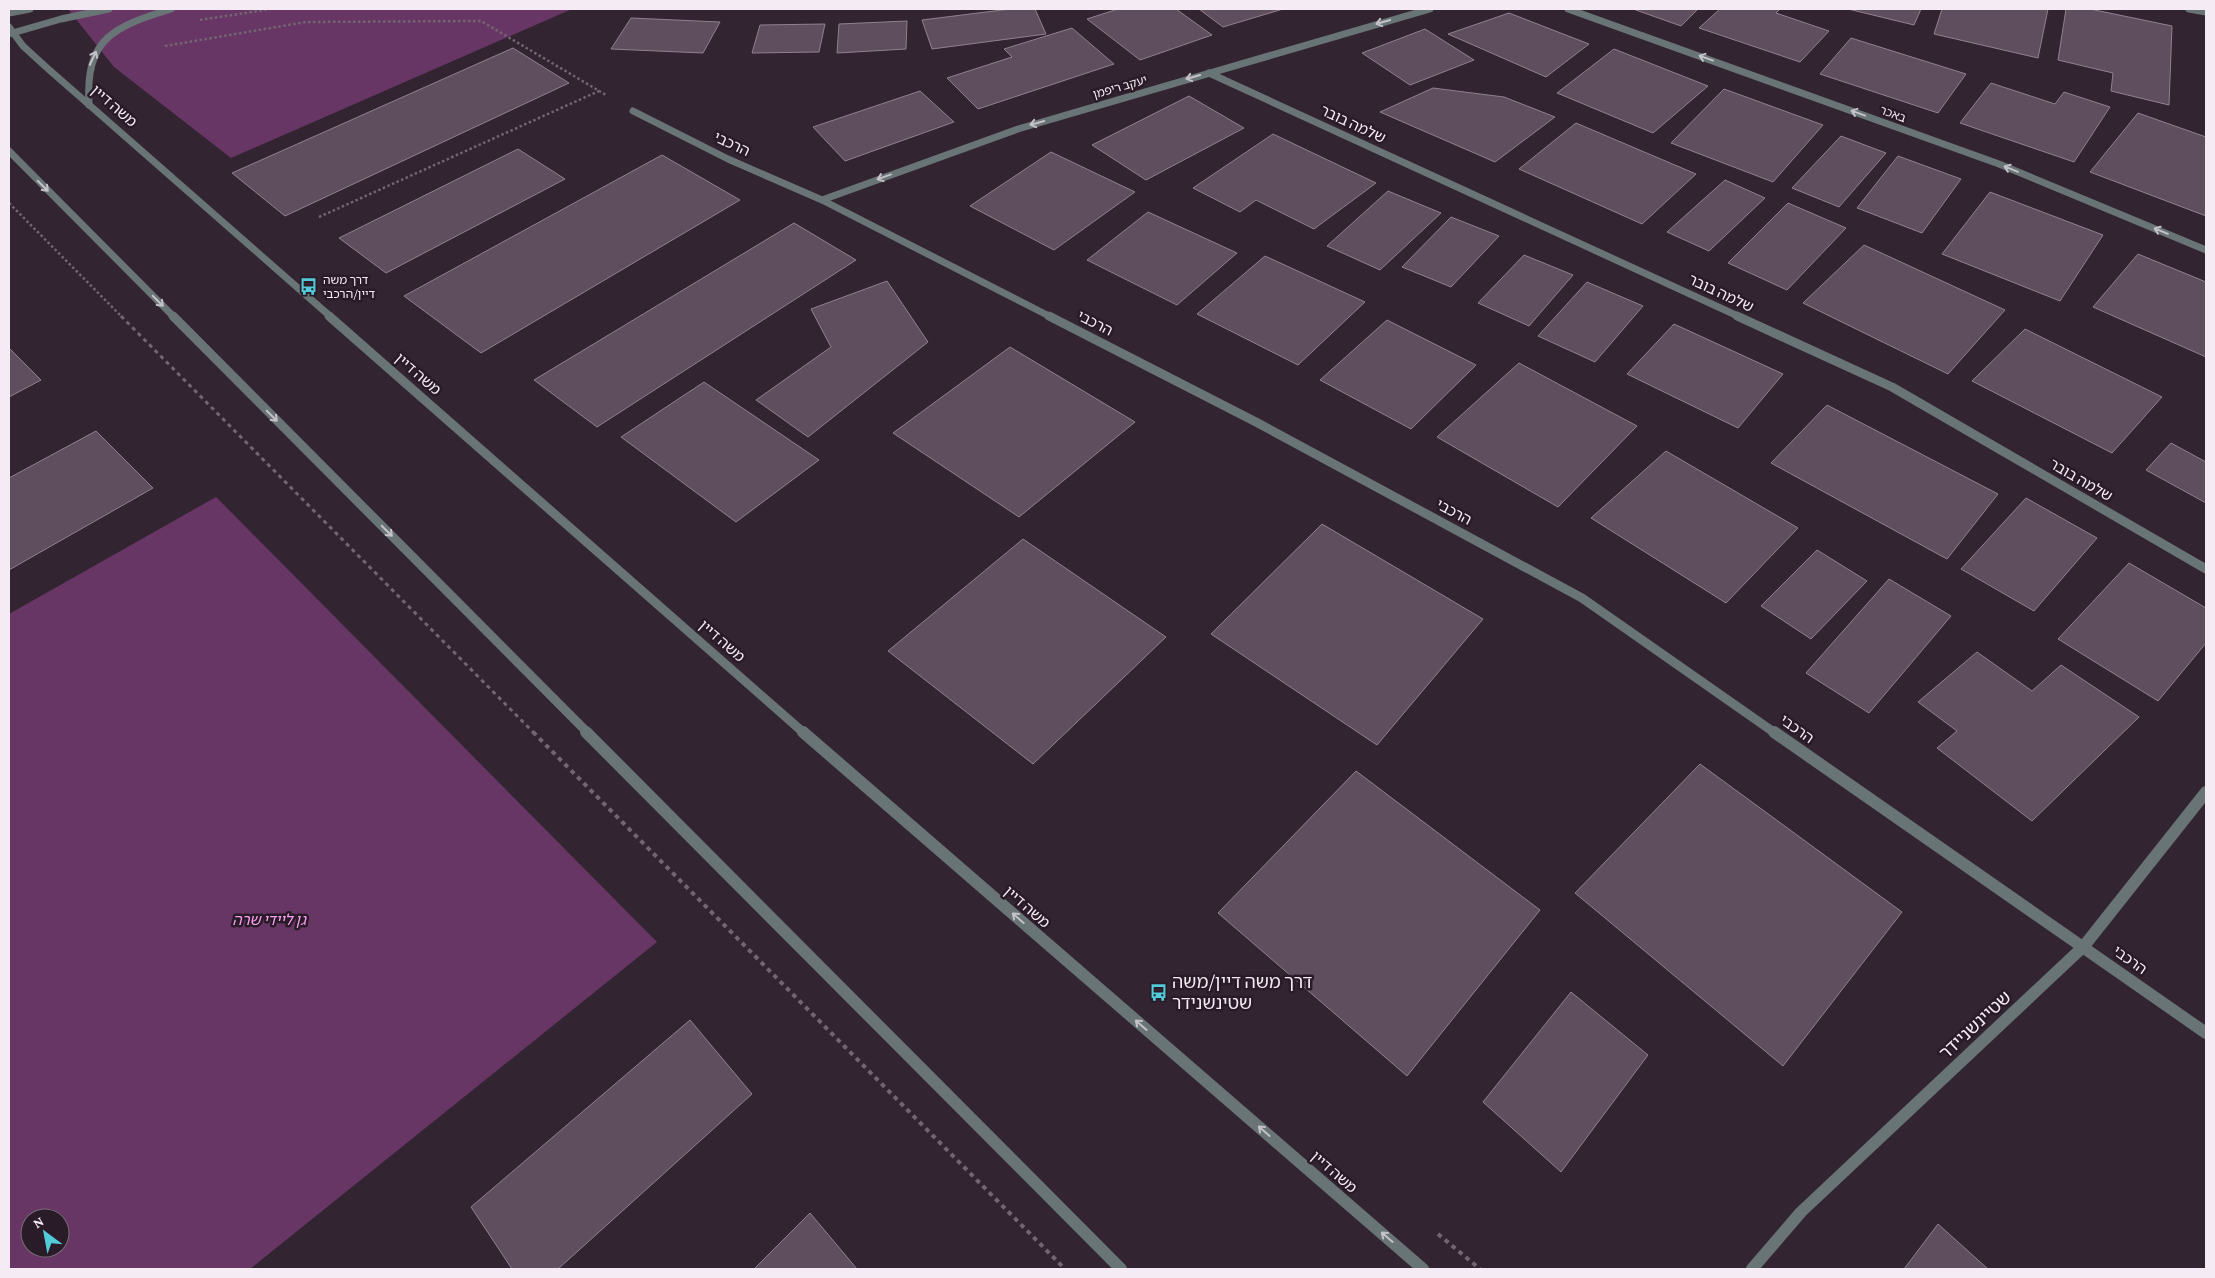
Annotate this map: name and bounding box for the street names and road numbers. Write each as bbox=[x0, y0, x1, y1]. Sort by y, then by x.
street label: יעקב ריפמן bbox=[1091, 73, 1149, 101]
street label: משה דיין bbox=[88, 82, 140, 130]
street label: שלמה בובר bbox=[1318, 102, 1388, 146]
street label: באכר bbox=[1878, 103, 1908, 125]
street label: הרכבי bbox=[712, 129, 752, 159]
street label: שלמה בובר bbox=[1686, 271, 1756, 315]
street label: הרכבי bbox=[1075, 307, 1115, 339]
street label: משה דיין bbox=[392, 350, 444, 398]
street label: שלמה בובר bbox=[2047, 456, 2115, 504]
street label: הרכבי bbox=[1434, 496, 1474, 528]
street label: משה דיין bbox=[696, 617, 748, 665]
street label: הרכבי bbox=[1777, 712, 1817, 746]
street label: משה דיין bbox=[1001, 883, 1053, 931]
street label: הרכבי bbox=[2110, 943, 2150, 977]
street label: שטיינשניידר bbox=[1935, 987, 2015, 1063]
street label: משה דיין bbox=[1308, 1148, 1360, 1196]

